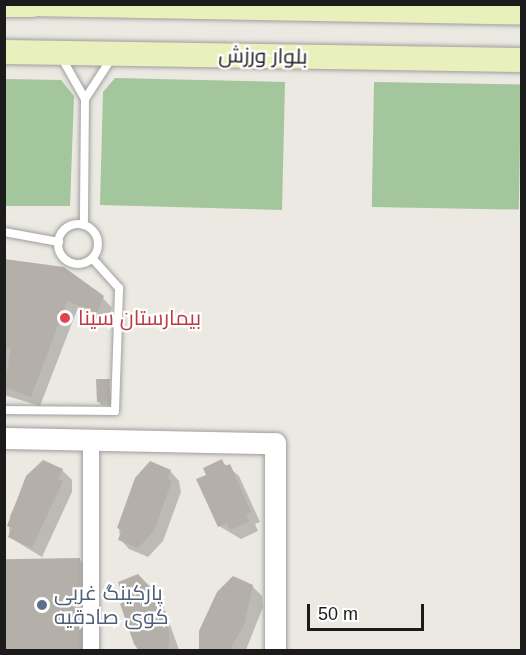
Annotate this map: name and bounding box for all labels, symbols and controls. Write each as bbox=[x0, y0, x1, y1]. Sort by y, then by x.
street label: بلوار ورزش bbox=[218, 43, 308, 69]
place label: بیمارستان سینا bbox=[78, 305, 201, 331]
marker: بیمارستان سینا bbox=[56, 309, 74, 327]
place label: پارکینگ غربی کوی صادقیه bbox=[54, 580, 169, 630]
scale bar bbox=[310, 592, 427, 630]
marker: پارکینگ غربی کوی صادقیه bbox=[35, 598, 49, 612]
text: 50 m bbox=[318, 604, 358, 624]

